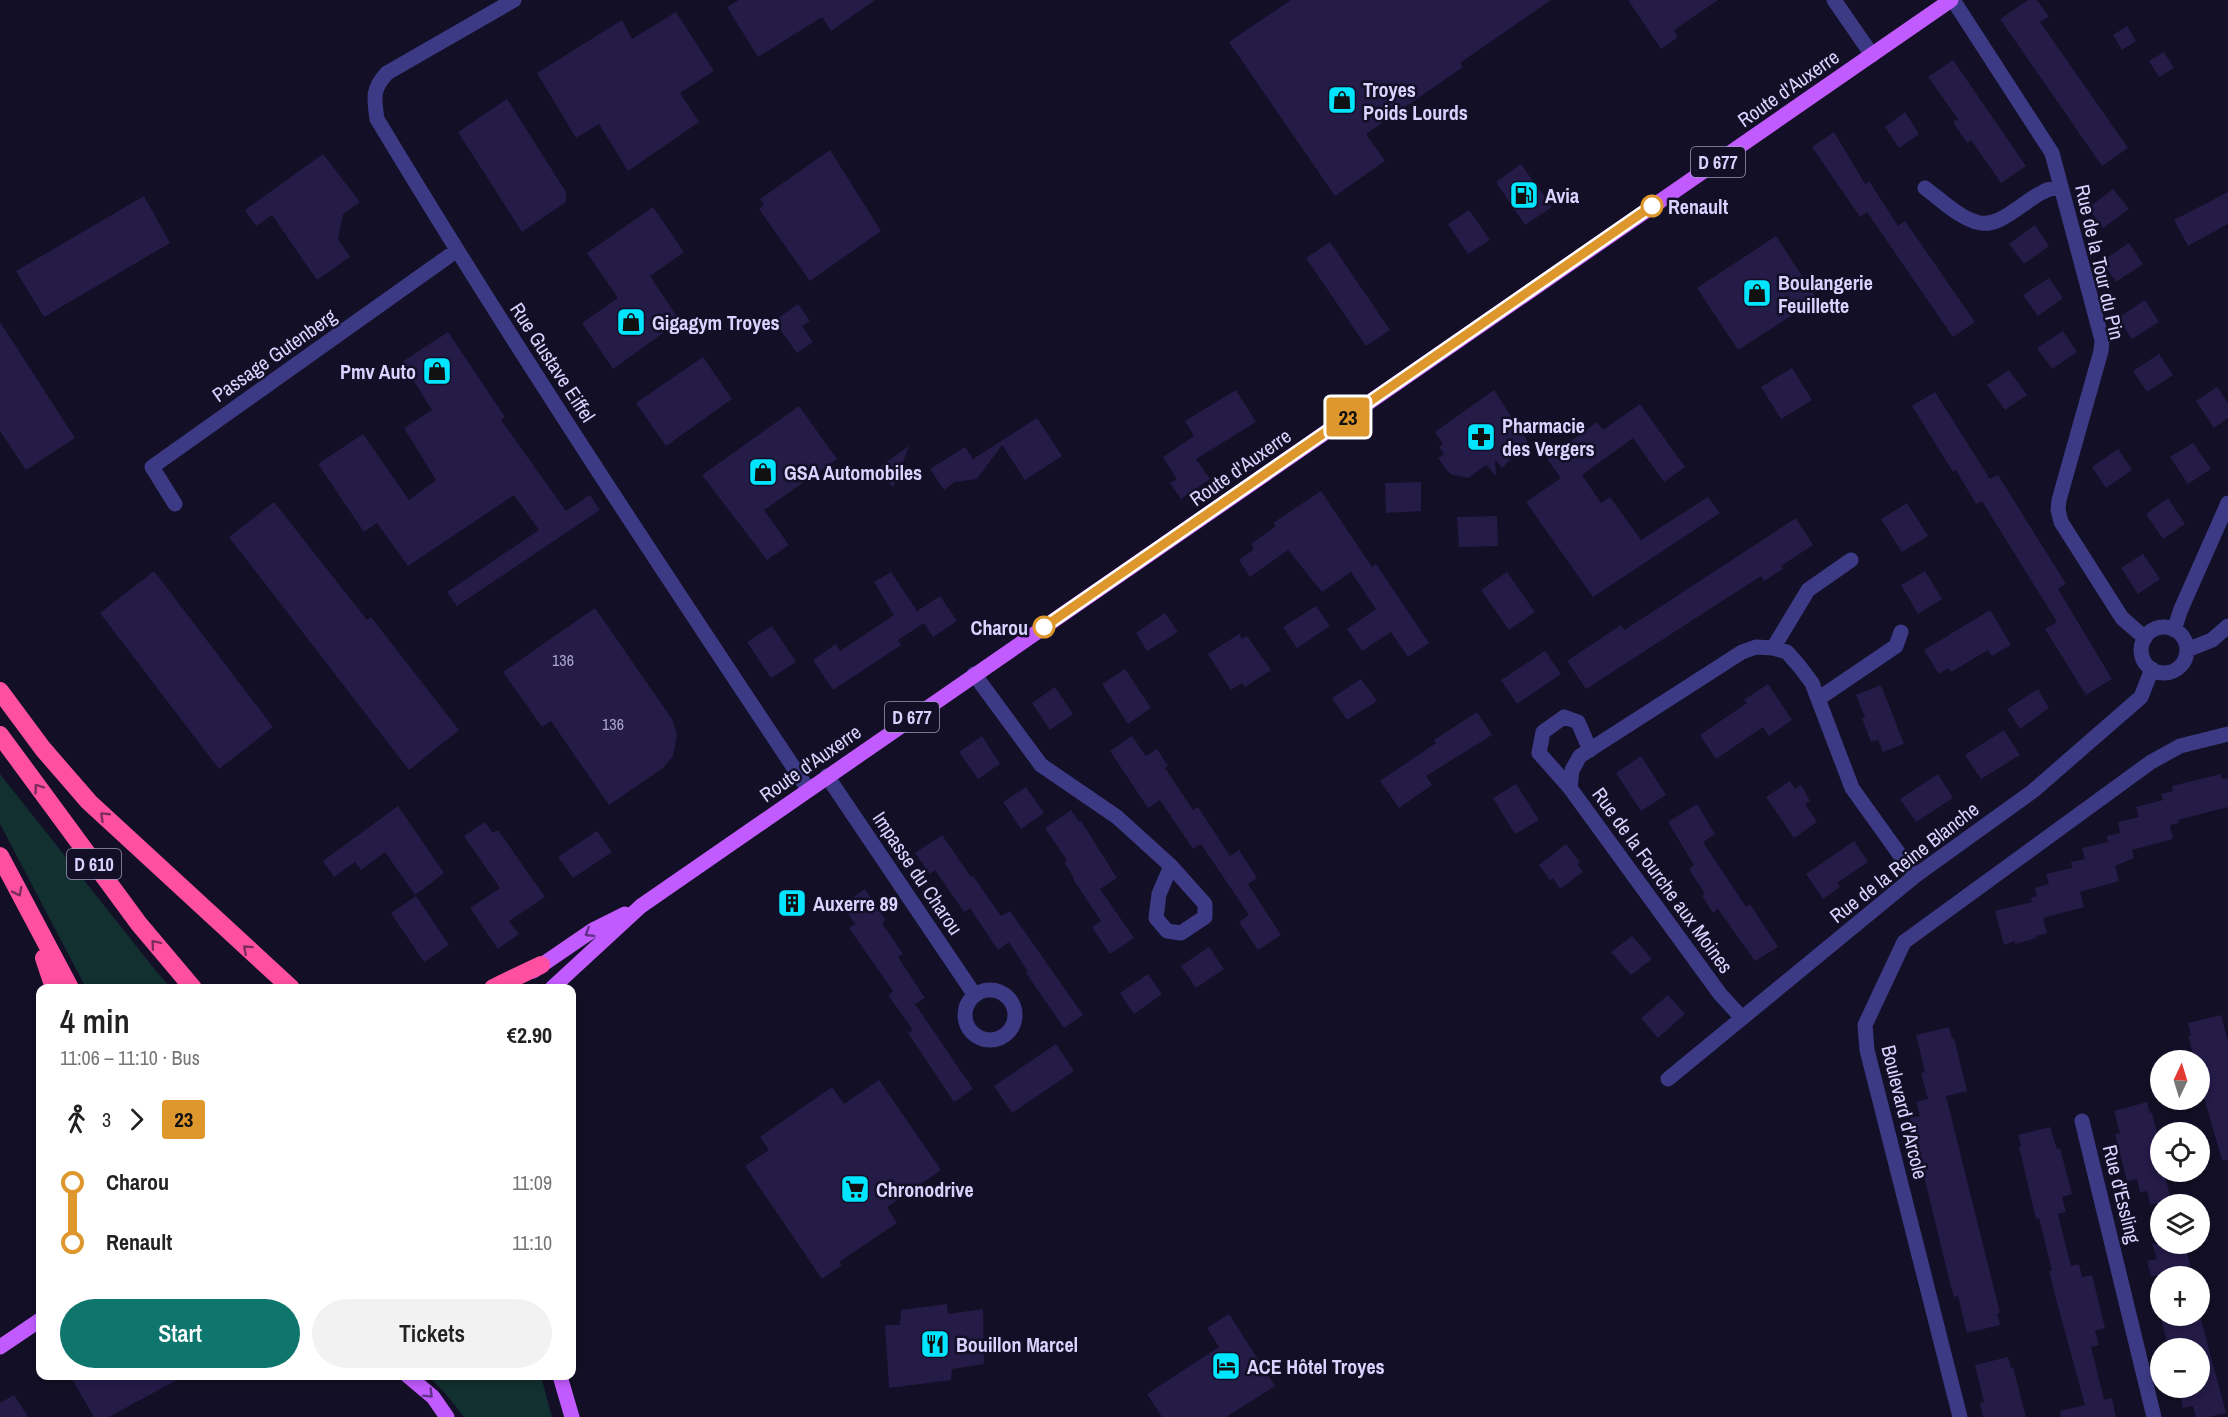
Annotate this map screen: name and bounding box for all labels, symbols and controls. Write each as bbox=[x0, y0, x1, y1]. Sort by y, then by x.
street label: Route d'Auxerre bbox=[1732, 43, 1844, 133]
place label: Troyes Poids Lourds bbox=[1363, 76, 1468, 126]
shop icon: Troyes Poids Lourds bbox=[1326, 84, 1358, 116]
road number: D 677 bbox=[1691, 147, 1745, 177]
fuel station icon: Avia bbox=[1508, 179, 1540, 211]
place label: Avia bbox=[1545, 182, 1579, 209]
street label: Rue de la Tour du Pin bbox=[2069, 182, 2131, 342]
place label: Renault bbox=[1668, 193, 1729, 220]
marker: Renault bbox=[1641, 195, 1663, 217]
place label: Boulangerie Feuillette bbox=[1778, 269, 1873, 319]
shop icon: Boulangerie Feuillette bbox=[1741, 277, 1773, 309]
street label: Rue Gustave Eiffel bbox=[504, 297, 602, 427]
street label: Passage Gutenberg bbox=[207, 302, 341, 408]
shop icon: Gigagym Troyes bbox=[615, 306, 647, 338]
place label: Gigagym Troyes bbox=[652, 309, 780, 336]
shop icon: Pmv Auto bbox=[421, 355, 453, 387]
place label: Pmv Auto bbox=[340, 358, 416, 385]
line badge: 23 bbox=[1321, 398, 1375, 436]
text: 23 bbox=[1338, 403, 1358, 432]
place label: Pharmacie des Vergers bbox=[1502, 412, 1595, 462]
pharmacy icon: Pharmacie des Vergers bbox=[1465, 421, 1497, 453]
street label: Route d'Auxerre bbox=[1184, 422, 1296, 512]
shop icon: GSA Automobiles bbox=[747, 456, 779, 488]
place label: GSA Automobiles bbox=[784, 459, 922, 486]
place label: Charou bbox=[971, 614, 1028, 641]
marker: Charou bbox=[1033, 616, 1055, 638]
house number: 136 bbox=[552, 649, 574, 671]
road number: D 677 bbox=[885, 702, 939, 732]
house number: 136 bbox=[602, 713, 624, 735]
street label: Route d'Auxerre bbox=[754, 718, 866, 808]
street label: Rue de la Fourche aux Moines bbox=[1586, 782, 1740, 978]
one-way arrow bbox=[35, 784, 46, 795]
street label: Rue de la Reine Blanche bbox=[1824, 795, 1984, 929]
street label: Impasse du Charou bbox=[867, 806, 969, 940]
one-way arrow bbox=[101, 812, 111, 823]
road number: D 610 bbox=[67, 849, 121, 879]
one-way arrow bbox=[11, 885, 22, 896]
building icon: Auxerre 89 bbox=[776, 887, 808, 919]
place label: Auxerre 89 bbox=[813, 890, 898, 917]
one-way arrow bbox=[585, 926, 596, 937]
one-way arrow bbox=[152, 940, 163, 951]
one-way arrow bbox=[243, 945, 254, 956]
text: 4 min bbox=[60, 999, 130, 1043]
text: €2.90 bbox=[507, 1020, 552, 1050]
street label: Boulevard d'Arcole bbox=[1875, 1042, 1935, 1182]
text: 11:06 – 11:10 · Bus bbox=[60, 1044, 200, 1071]
north arrow bbox=[2150, 1050, 2210, 1110]
map controls bbox=[2150, 1050, 2210, 1398]
icon: walk bbox=[60, 1103, 93, 1136]
icon: forward bbox=[120, 1103, 153, 1136]
text: 23 bbox=[174, 1105, 193, 1134]
text: 3 bbox=[102, 1106, 111, 1133]
button: locate bbox=[2150, 1122, 2210, 1182]
street label: Rue d'Essling bbox=[2097, 1142, 2147, 1246]
text: Charou bbox=[106, 1167, 169, 1197]
text: 11:09 bbox=[512, 1169, 552, 1196]
supermarket icon: Chronodrive bbox=[839, 1173, 871, 1205]
place label: Chronodrive bbox=[876, 1176, 974, 1203]
button: layers bbox=[2150, 1194, 2210, 1254]
text: Renault bbox=[106, 1227, 172, 1257]
text: 11:10 bbox=[512, 1229, 552, 1256]
button: + bbox=[2150, 1266, 2210, 1326]
button: Start bbox=[60, 1299, 300, 1368]
button: Tickets bbox=[312, 1299, 552, 1368]
restaurant icon: Bouillon Marcel bbox=[919, 1328, 951, 1360]
place label: Bouillon Marcel bbox=[956, 1331, 1078, 1358]
button: − bbox=[2150, 1338, 2210, 1398]
hotel icon: ACE Hôtel Troyes bbox=[1210, 1350, 1242, 1382]
place label: ACE Hôtel Troyes bbox=[1247, 1353, 1385, 1380]
one-way arrow bbox=[422, 1388, 433, 1398]

